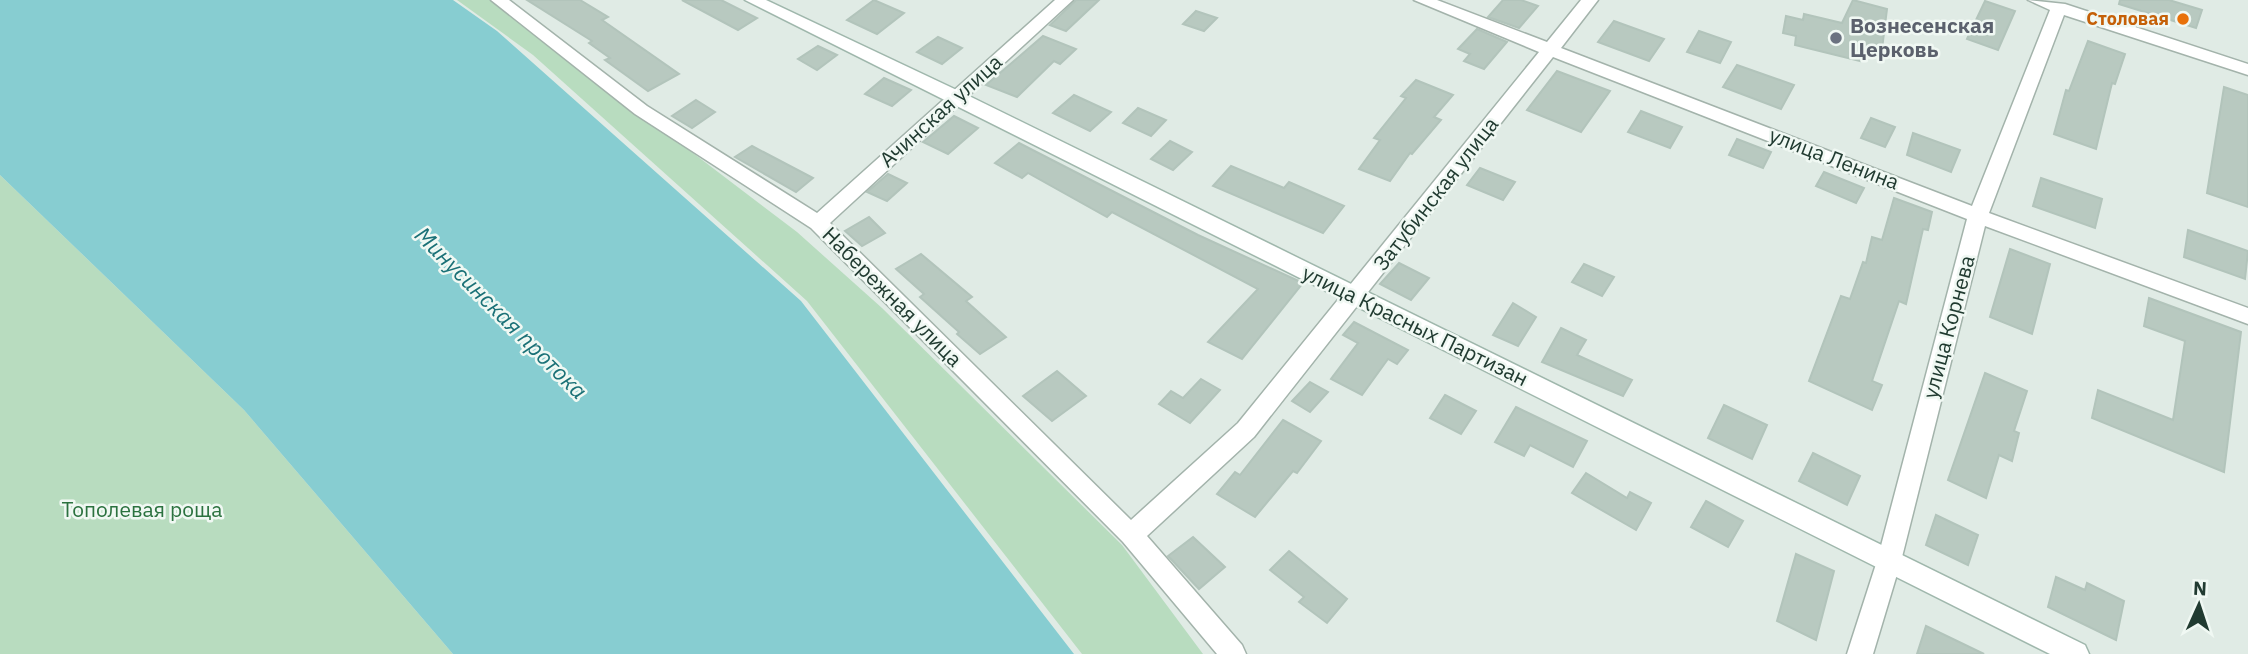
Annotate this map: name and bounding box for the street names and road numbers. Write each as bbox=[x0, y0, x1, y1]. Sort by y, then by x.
street label: Ачинская улица bbox=[873, 48, 1008, 173]
street label: Затубинская улица bbox=[1366, 111, 1504, 276]
street label: улица Ленина bbox=[1765, 120, 1903, 196]
street label: Набережная улица bbox=[817, 220, 969, 372]
street label: улица Корнева bbox=[1915, 252, 1981, 401]
street label: улица Красных Партизан bbox=[1298, 258, 1533, 392]

